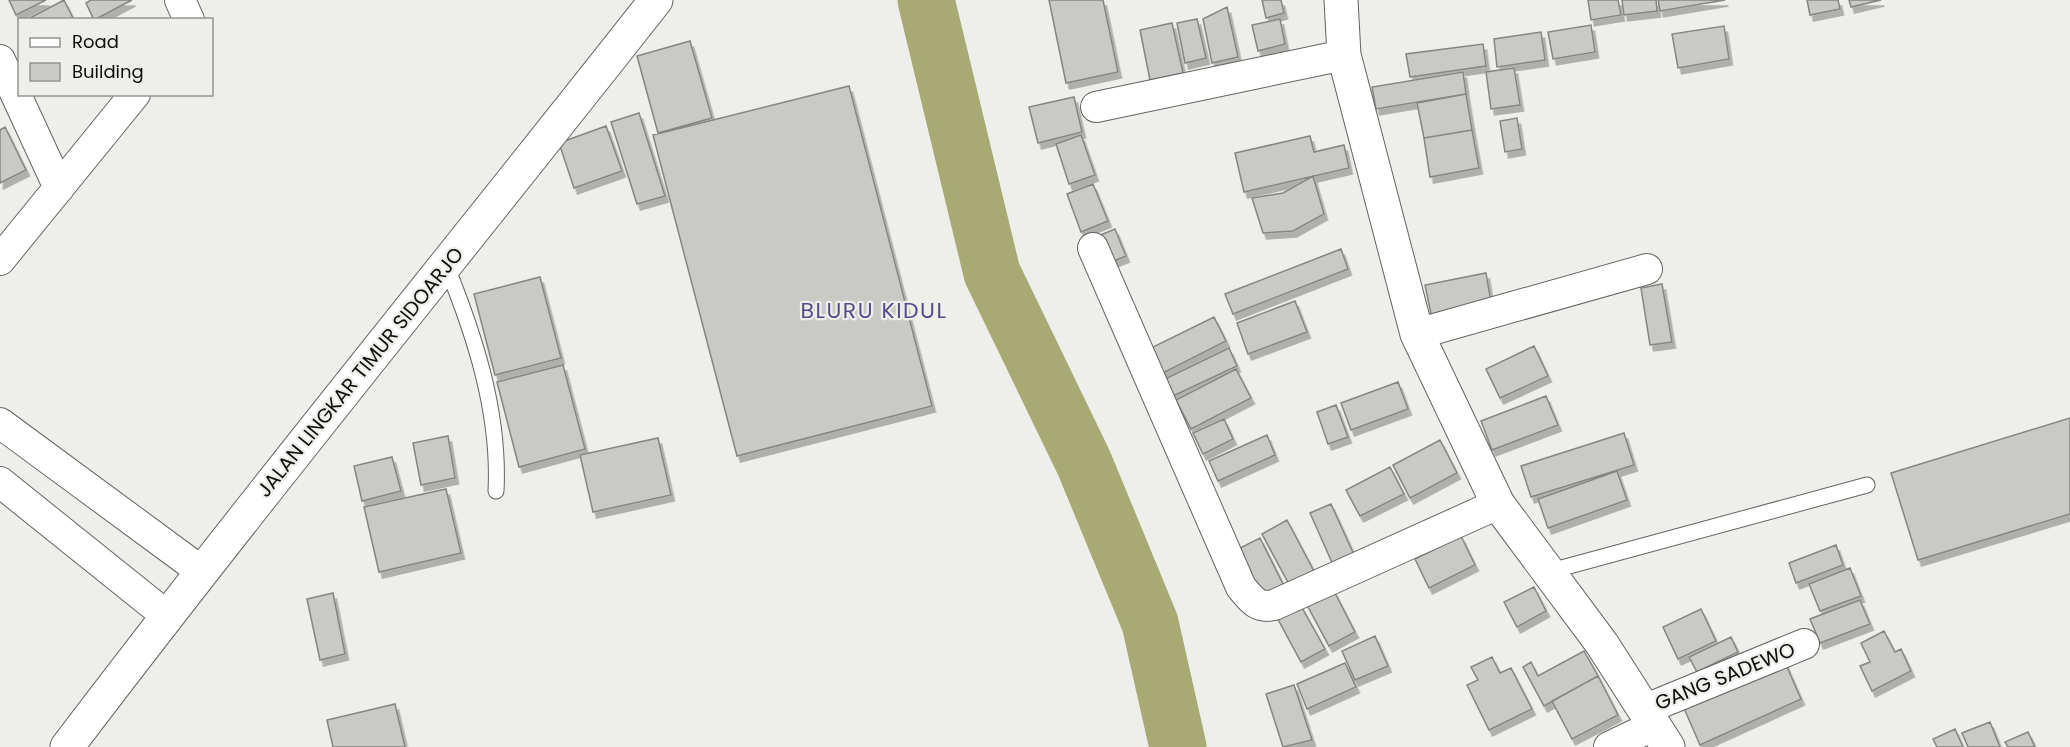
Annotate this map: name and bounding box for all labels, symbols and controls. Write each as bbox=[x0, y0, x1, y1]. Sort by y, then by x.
legend bbox=[18, 18, 213, 96]
text: Road bbox=[72, 29, 119, 54]
text: Building bbox=[72, 59, 144, 84]
street label: JALAN LINGKAR TIMUR SIDOARJO bbox=[250, 241, 470, 503]
district label: BLURU KIDUL bbox=[801, 295, 947, 326]
street label: GANG SADEWO bbox=[1651, 635, 1799, 717]

